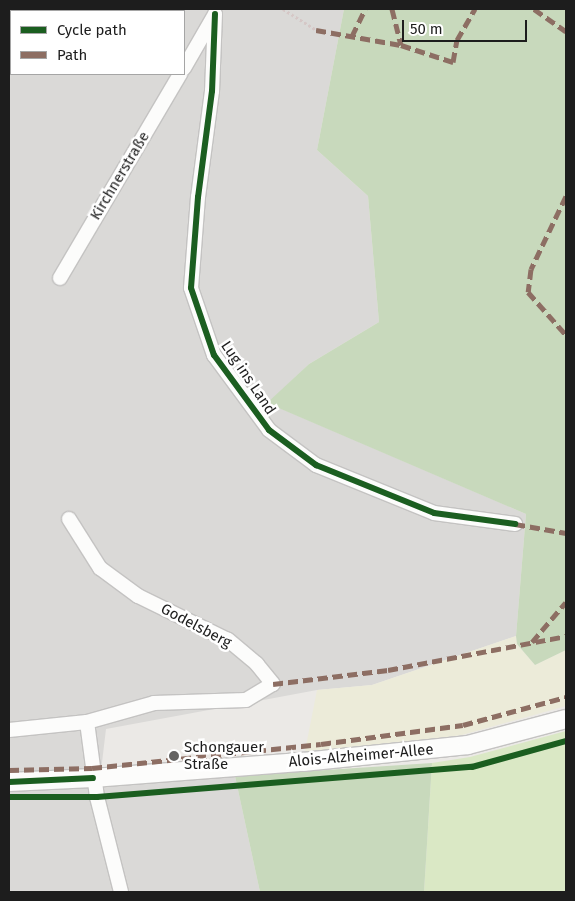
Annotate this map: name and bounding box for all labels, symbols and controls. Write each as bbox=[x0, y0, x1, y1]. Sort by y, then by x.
legend bbox=[10, 10, 185, 75]
scale bar bbox=[405, 10, 530, 42]
text: 50 m bbox=[410, 20, 443, 38]
text: Cycle path bbox=[57, 21, 127, 39]
text: Path bbox=[57, 46, 87, 64]
street label: Kirchnerstraße bbox=[87, 129, 153, 223]
street label: Lug ins Land bbox=[217, 338, 279, 418]
street label: Godelsberg bbox=[158, 600, 234, 652]
place label: Schongauer Straße bbox=[184, 738, 264, 773]
street label: Alois-Alzheimer-Allee bbox=[288, 741, 434, 771]
marker: Schongauer Straße bbox=[168, 750, 180, 762]

